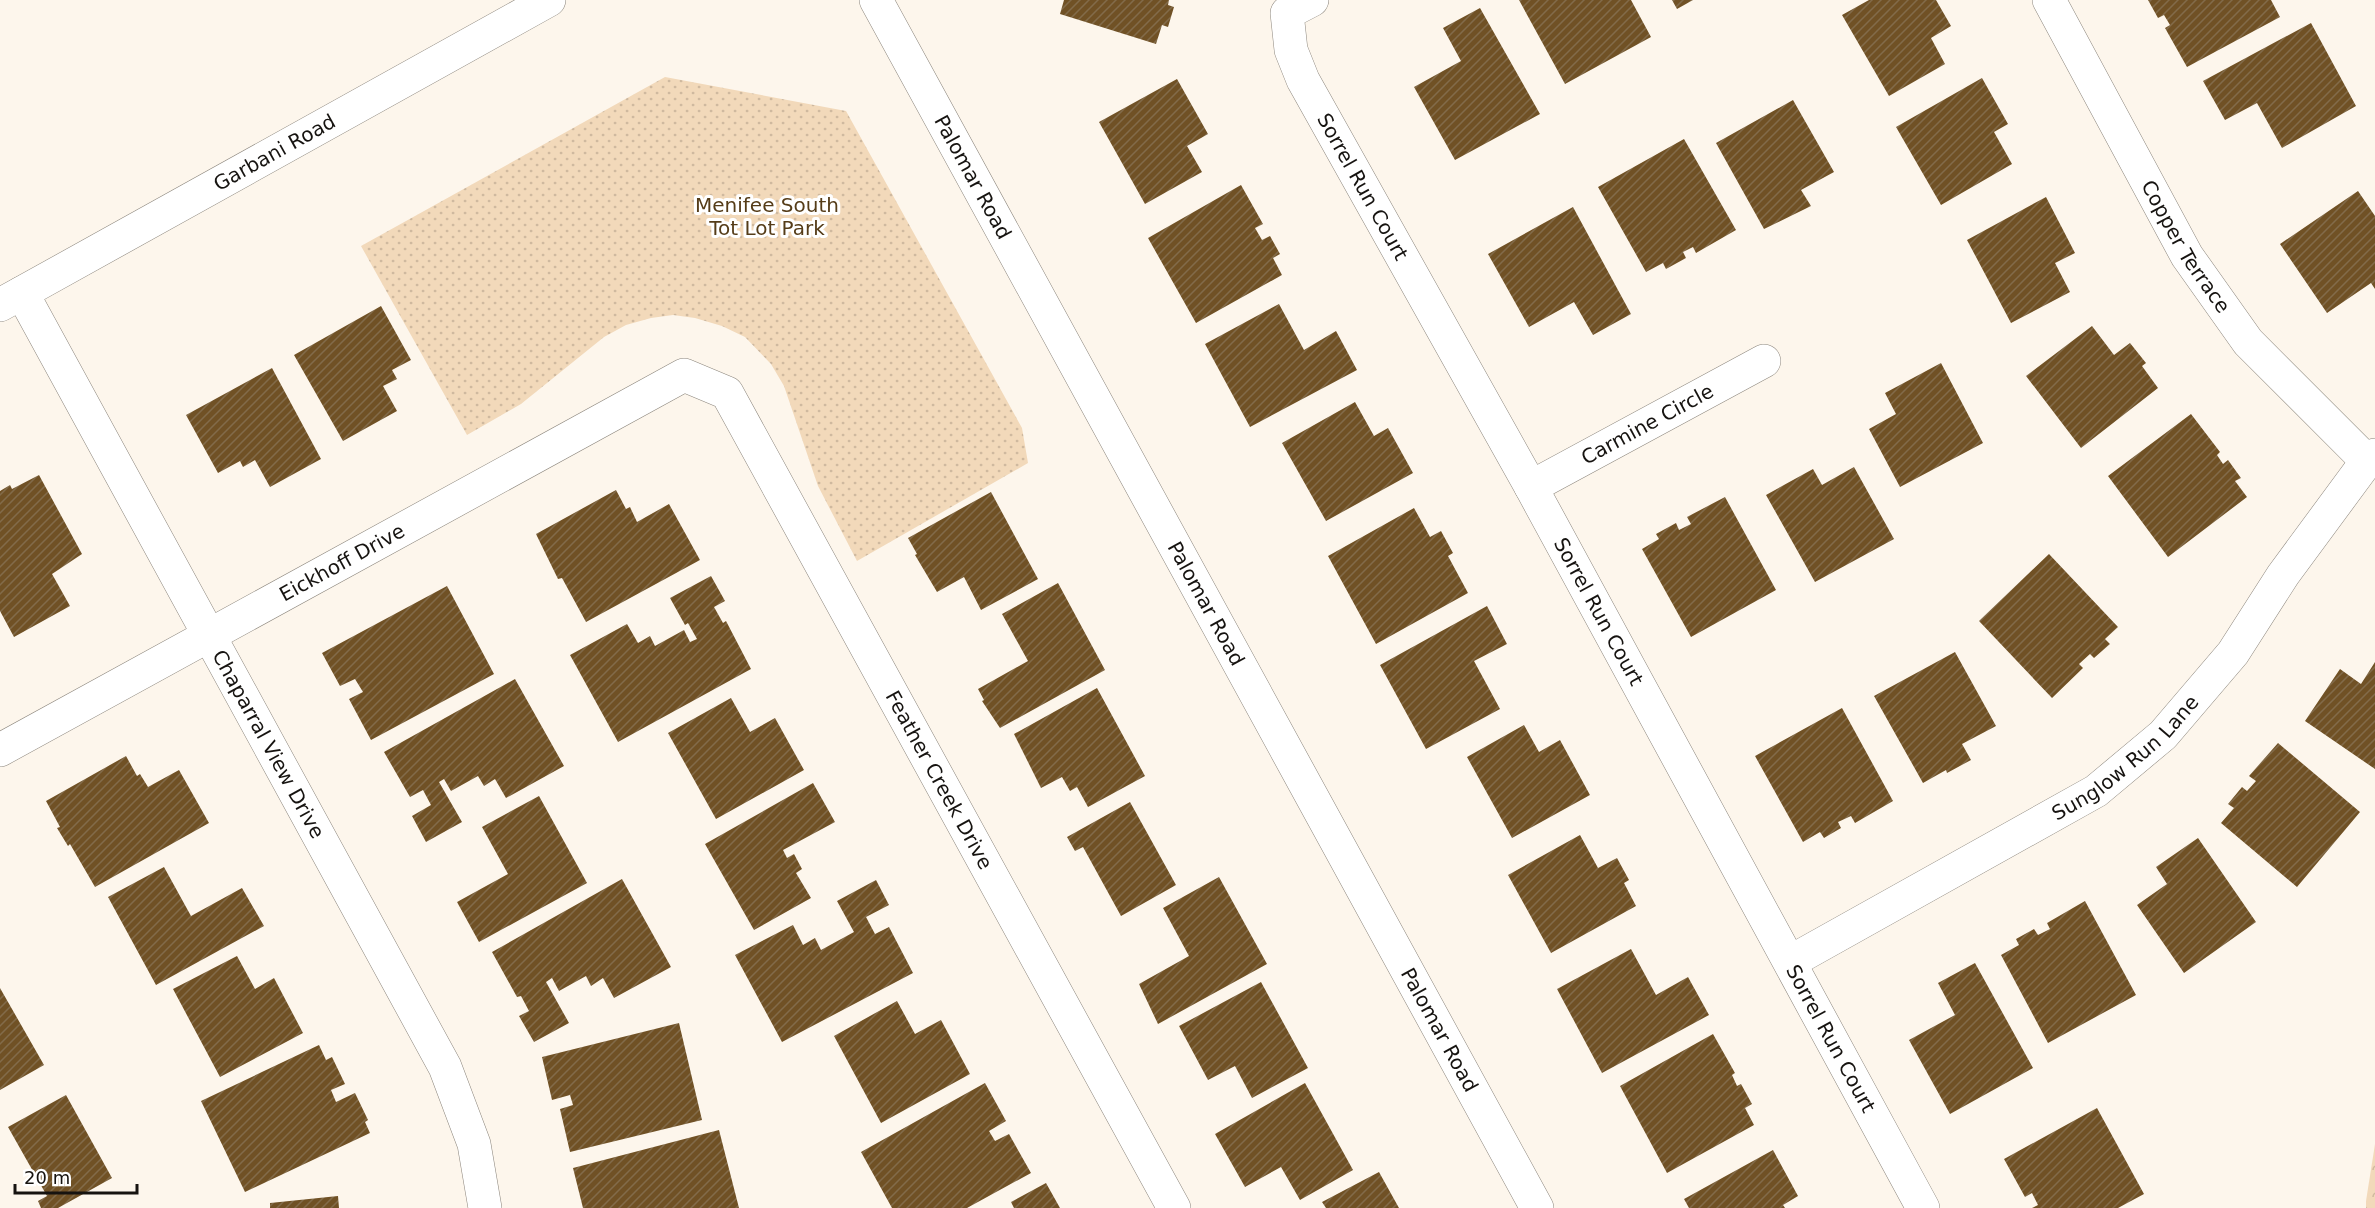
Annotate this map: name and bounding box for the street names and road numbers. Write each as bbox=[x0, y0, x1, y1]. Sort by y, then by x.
street label: Garbani Road bbox=[209, 109, 340, 196]
street label: Sorrel Run Court bbox=[1312, 109, 1414, 264]
street label: Palomar Road bbox=[929, 111, 1017, 243]
street label: Copper Terrace bbox=[2136, 176, 2235, 317]
street label: Carmine Circle bbox=[1577, 379, 1717, 470]
street label: Eickhoff Drive bbox=[275, 519, 409, 607]
street label: Sorrel Run Court bbox=[1549, 534, 1649, 690]
street label: Palomar Road bbox=[1163, 537, 1250, 670]
street label: Chaparral View Drive bbox=[207, 646, 330, 843]
street label: Feather Creek Drive bbox=[881, 686, 998, 873]
street label: Sunglow Run Lane bbox=[2048, 690, 2204, 825]
street label: Sorrel Run Court bbox=[1781, 961, 1881, 1117]
street label: Palomar Road bbox=[1396, 964, 1483, 1096]

